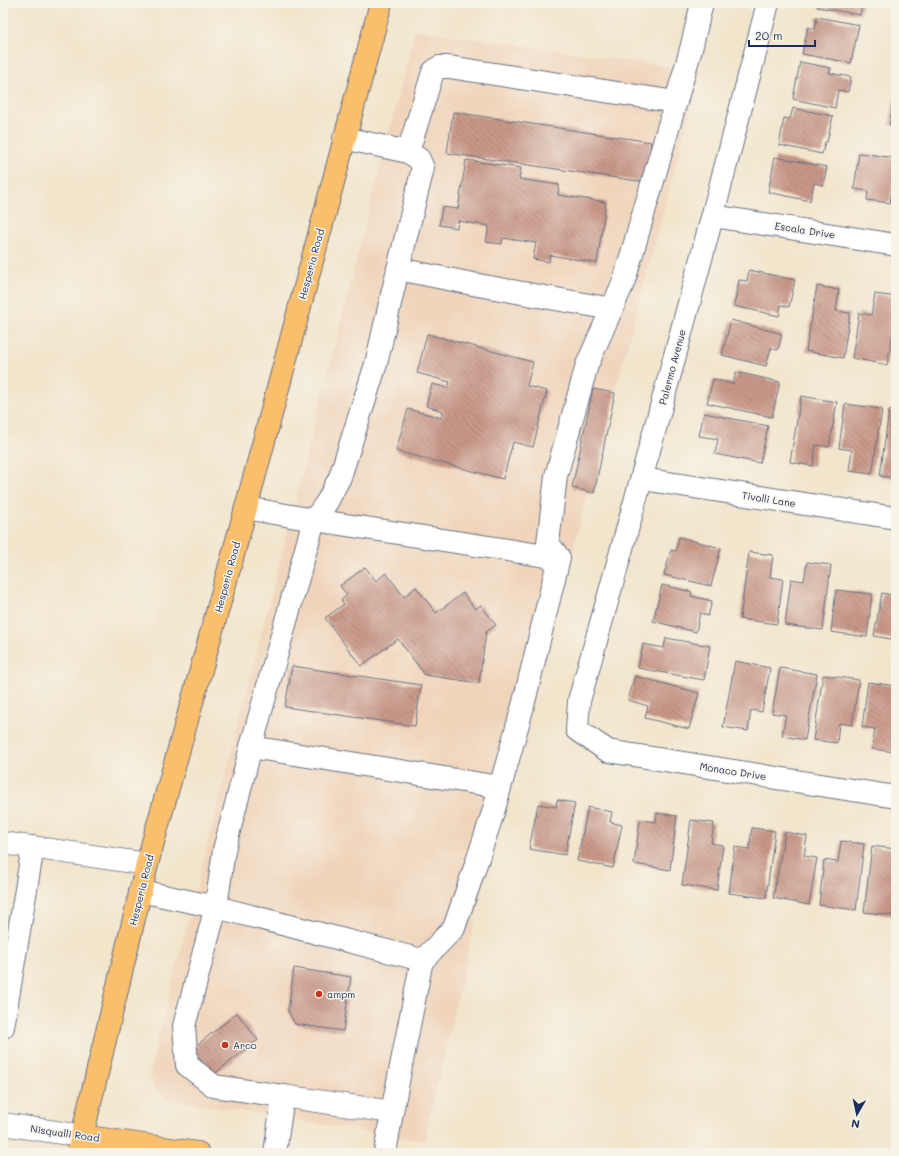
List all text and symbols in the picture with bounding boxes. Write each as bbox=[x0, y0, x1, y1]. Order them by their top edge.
scale bar bbox=[749, 22, 815, 48]
text: 20 m bbox=[755, 27, 783, 43]
street label: Escala Drive bbox=[774, 218, 836, 242]
street label: Hesperia Road bbox=[295, 227, 327, 301]
street label: Palermo Avenue bbox=[655, 328, 689, 406]
street label: Tivolli Lane bbox=[741, 488, 797, 510]
street label: Hesperia Road bbox=[211, 540, 243, 614]
street label: Monaco Drive bbox=[699, 759, 767, 783]
street label: Hesperia Road bbox=[125, 853, 157, 927]
place label: ampm bbox=[327, 987, 355, 1001]
marker: ampm bbox=[314, 989, 324, 999]
place label: Arco bbox=[233, 1038, 257, 1052]
marker: Arco bbox=[220, 1040, 230, 1050]
north arrow bbox=[837, 1094, 877, 1134]
text: N bbox=[850, 1116, 861, 1132]
street label: Nisqualli Road bbox=[30, 1121, 100, 1145]

